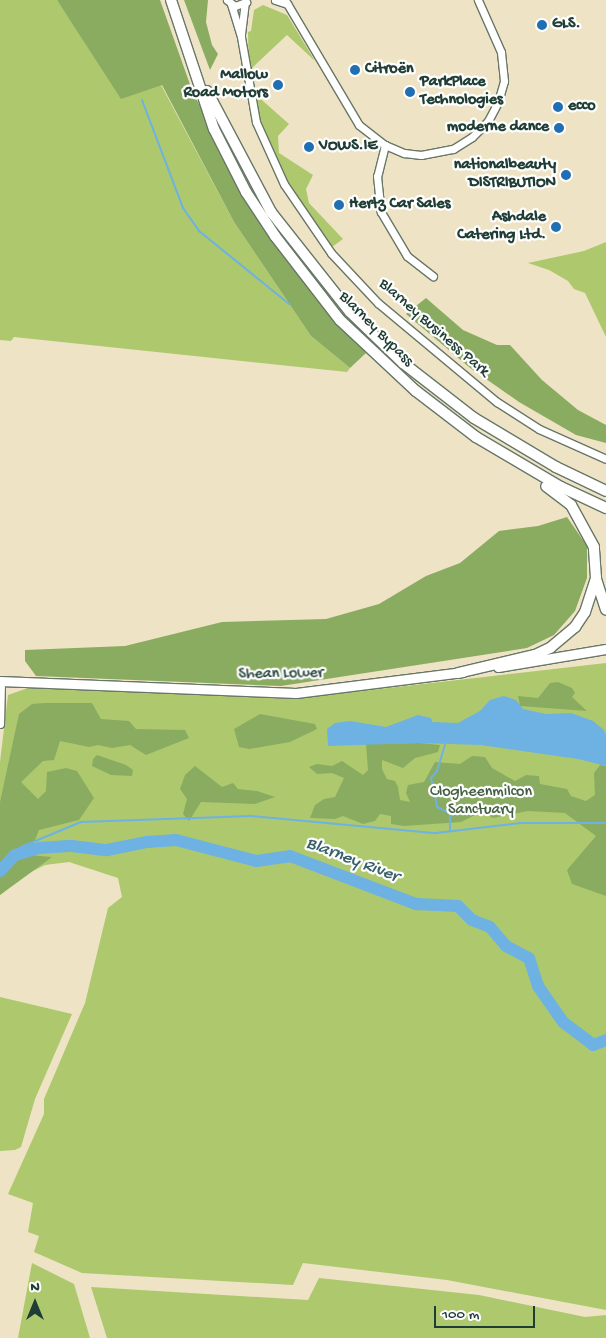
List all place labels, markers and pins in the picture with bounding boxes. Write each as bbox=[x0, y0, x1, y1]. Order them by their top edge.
place label: GLS. bbox=[552, 15, 580, 35]
marker: GLS. bbox=[536, 19, 548, 31]
place label: Citroën bbox=[365, 60, 414, 80]
marker: Citroën bbox=[349, 64, 361, 76]
place label: Mallow Road Motors bbox=[183, 66, 268, 104]
place label: ParkPlace Technologies bbox=[420, 73, 503, 111]
marker: Mallow Road Motors bbox=[272, 79, 284, 91]
marker: ParkPlace Technologies bbox=[404, 86, 416, 98]
place label: ecco bbox=[568, 97, 595, 117]
marker: ecco bbox=[552, 101, 564, 113]
place label: moderne dance bbox=[447, 118, 549, 138]
marker: moderne dance bbox=[553, 122, 565, 134]
place label: VOWS.IE bbox=[319, 137, 377, 157]
marker: VOWS.IE bbox=[303, 141, 315, 153]
place label: nationalbeauty DISTRIBUTION bbox=[454, 156, 556, 194]
marker: nationalbeauty DISTRIBUTION bbox=[560, 169, 572, 181]
place label: Hertz Car Sales bbox=[349, 195, 450, 215]
marker: Hertz Car Sales bbox=[333, 199, 345, 211]
place label: Ashdale Catering Ltd. bbox=[457, 208, 546, 246]
marker: Ashdale Catering Ltd. bbox=[550, 221, 562, 233]

